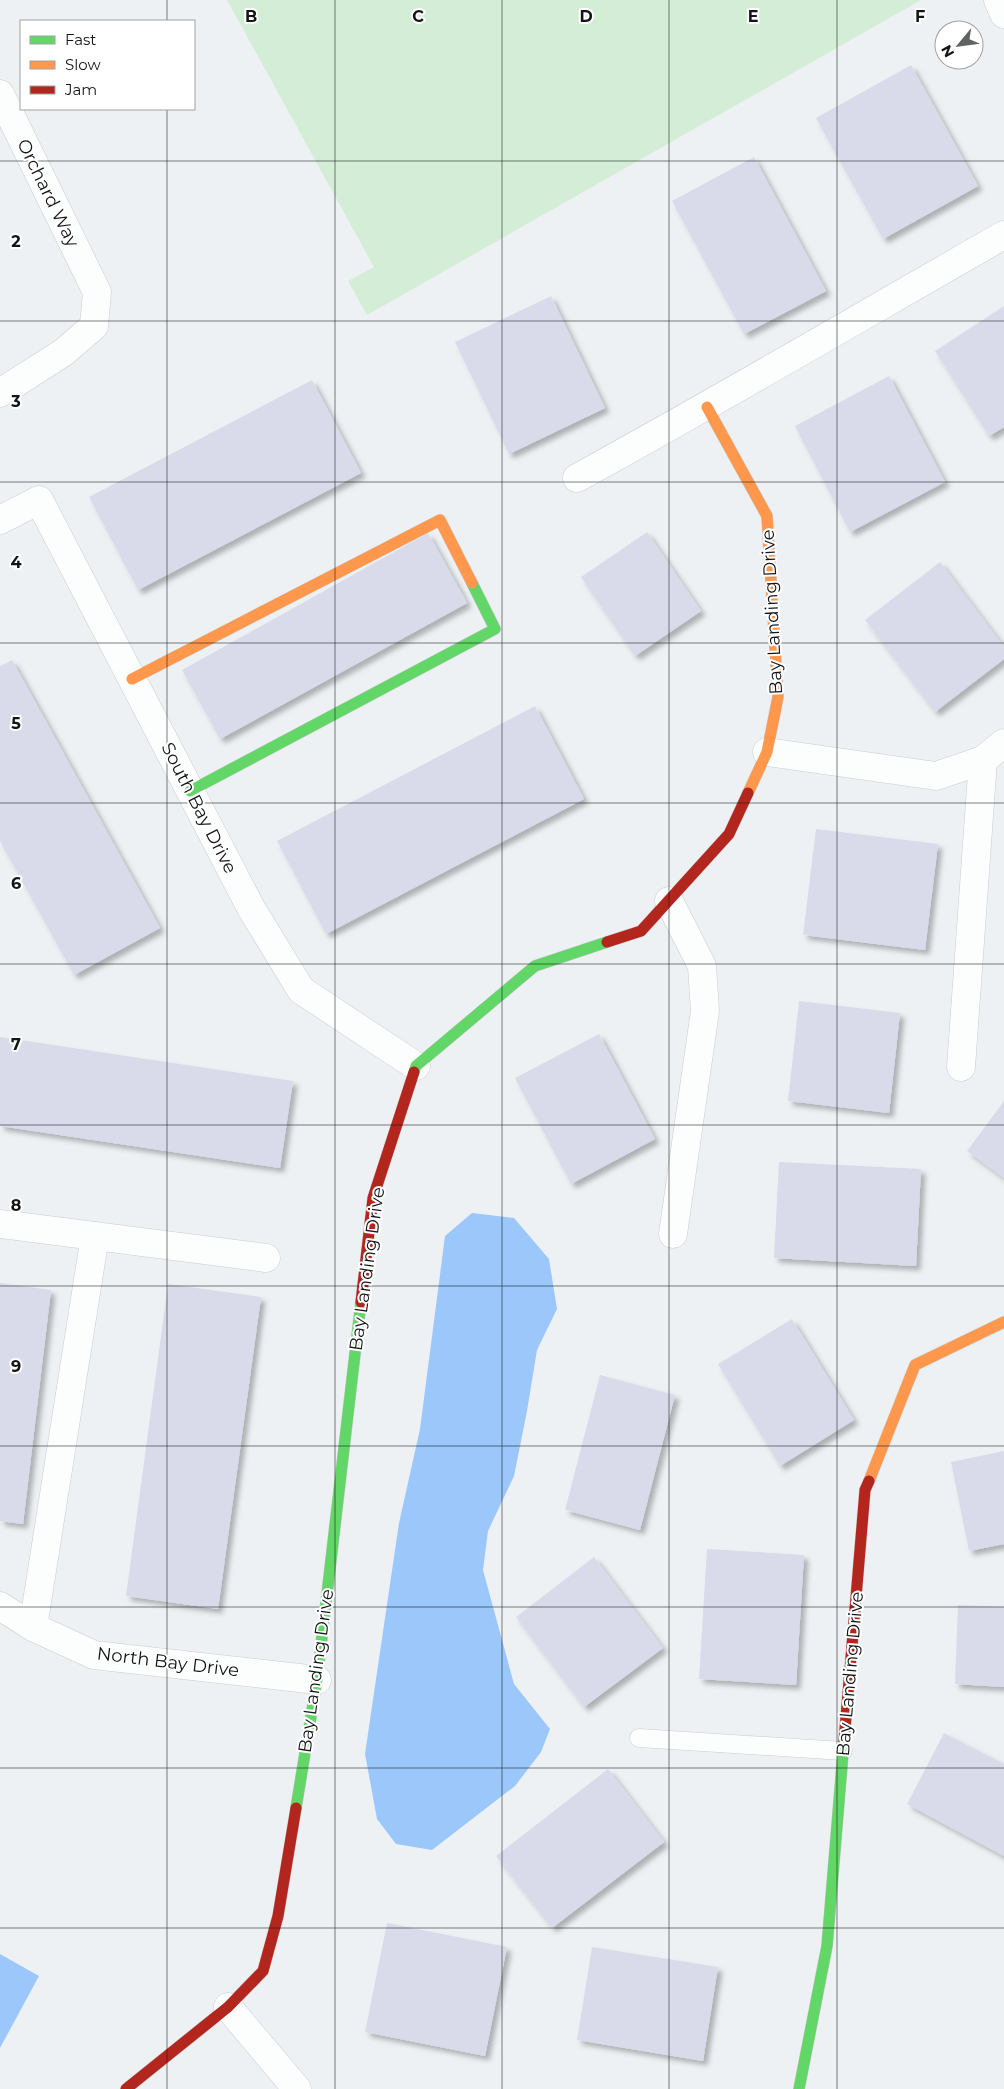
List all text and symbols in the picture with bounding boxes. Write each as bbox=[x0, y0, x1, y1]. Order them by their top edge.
text: B bbox=[245, 7, 257, 26]
text: C bbox=[412, 7, 424, 26]
text: D bbox=[579, 7, 593, 26]
text: E bbox=[748, 7, 758, 26]
text: F bbox=[915, 7, 925, 26]
legend bbox=[20, 20, 195, 110]
north arrow bbox=[934, 20, 984, 70]
text: Fast bbox=[65, 30, 96, 49]
text: N bbox=[937, 42, 958, 61]
text: Slow bbox=[65, 55, 101, 74]
text: Jam bbox=[64, 80, 97, 99]
street label: Orchard Way bbox=[12, 135, 84, 251]
text: 2 bbox=[11, 232, 21, 251]
text: 3 bbox=[10, 392, 21, 411]
street label: Bay Landing Drive bbox=[757, 529, 787, 695]
text: 4 bbox=[10, 553, 22, 572]
text: 5 bbox=[11, 714, 21, 733]
street label: South Bay Drive bbox=[156, 739, 242, 877]
text: 6 bbox=[11, 874, 21, 893]
text: 7 bbox=[11, 1035, 21, 1054]
street label: Bay Landing Drive bbox=[345, 1186, 389, 1352]
text: 8 bbox=[11, 1196, 21, 1215]
text: 9 bbox=[11, 1357, 21, 1376]
street label: Bay Landing Drive bbox=[294, 1588, 338, 1754]
street label: Bay Landing Drive bbox=[832, 1591, 868, 1757]
street label: North Bay Drive bbox=[96, 1642, 240, 1682]

